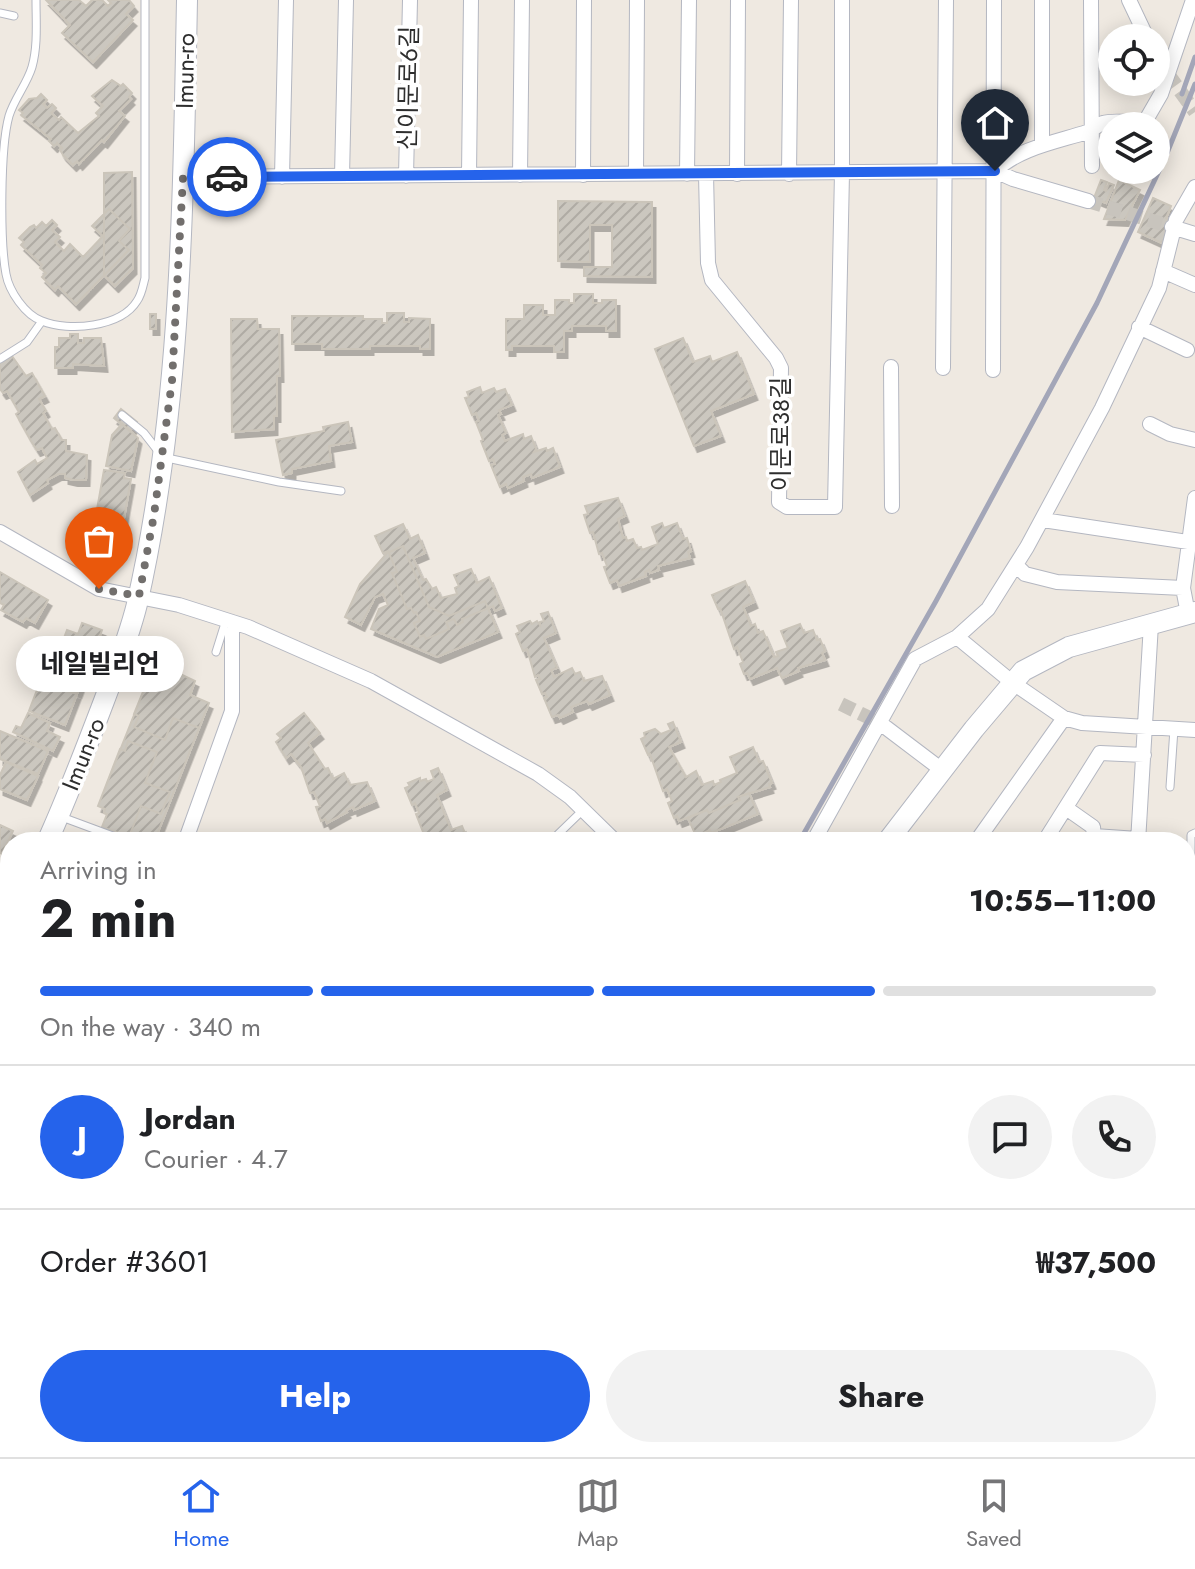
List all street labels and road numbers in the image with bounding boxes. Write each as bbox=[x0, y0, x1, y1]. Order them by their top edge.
street label: 신이문로6길 bbox=[389, 26, 427, 150]
street label: Imun-ro bbox=[167, 33, 203, 109]
street label: 이문로38길 bbox=[763, 377, 798, 491]
street label: Imun-ro bbox=[53, 712, 113, 796]

